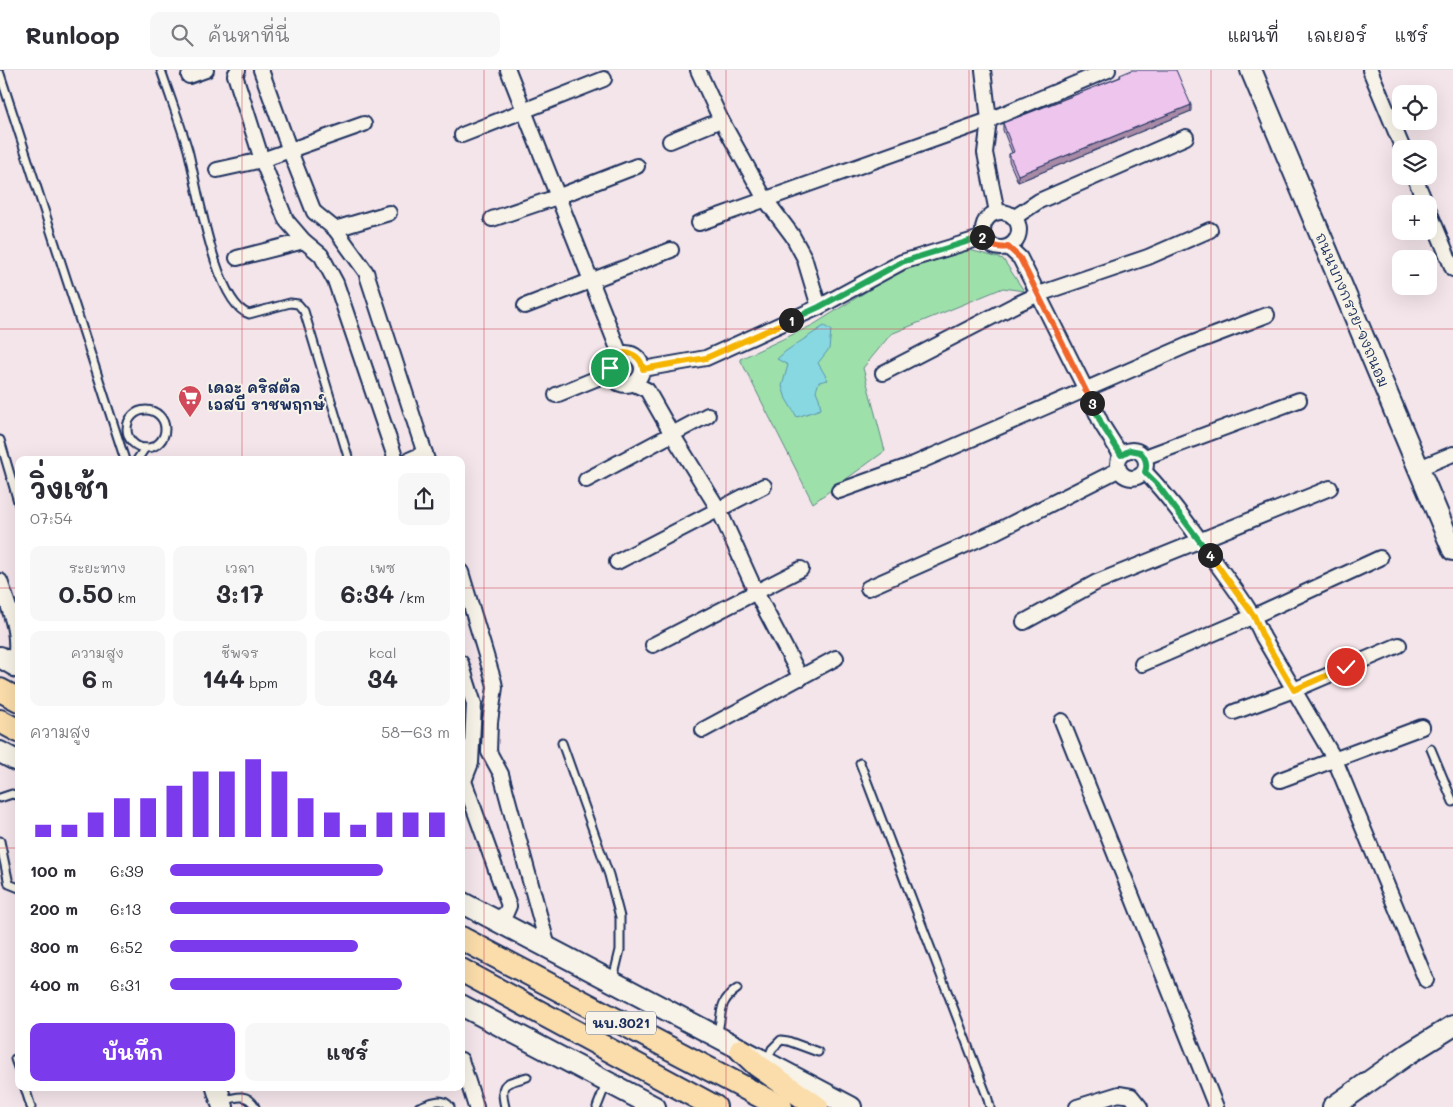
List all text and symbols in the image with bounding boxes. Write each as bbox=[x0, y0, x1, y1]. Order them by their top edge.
search box bbox=[150, 12, 500, 57]
text: Runloop bbox=[25, 19, 120, 50]
icon: search bbox=[168, 21, 196, 49]
text: ค้นหาที่นี่ bbox=[208, 22, 290, 47]
text: แผนที่ bbox=[1228, 23, 1279, 47]
text: เลเยอร์ bbox=[1307, 23, 1367, 47]
text: แชร์ bbox=[1395, 23, 1428, 47]
map controls bbox=[1392, 85, 1437, 295]
button: locate bbox=[1392, 85, 1437, 130]
button: layers bbox=[1392, 140, 1437, 185]
button: + bbox=[1392, 195, 1437, 240]
pin: 2 bbox=[970, 224, 994, 250]
text: 2 bbox=[979, 228, 986, 247]
street label: ถนนบางกรวย-จงถนอม bbox=[1311, 229, 1395, 390]
button: − bbox=[1392, 250, 1437, 295]
pin: 1 bbox=[778, 308, 804, 332]
text: 1 bbox=[788, 311, 795, 330]
pin bbox=[589, 347, 631, 389]
icon: arrive bbox=[596, 354, 624, 382]
place label: เดอะ คริสตัล เอสบี ราชพฤกษ์ bbox=[208, 377, 325, 414]
supermarket icon: เดอะ คริสตัล เอสบี ราชพฤกษ์ bbox=[177, 384, 203, 418]
pin: 3 bbox=[1080, 390, 1104, 416]
text: 3 bbox=[1088, 394, 1097, 413]
text: วิ่งเช้า bbox=[30, 470, 109, 506]
button: share bbox=[398, 473, 450, 525]
text: 07:54 bbox=[30, 507, 72, 528]
pin: 4 bbox=[1198, 542, 1222, 568]
text: 4 bbox=[1206, 546, 1215, 565]
text: ระยะทาง bbox=[69, 558, 126, 577]
text: เวลา bbox=[225, 558, 255, 577]
text: เพซ bbox=[370, 558, 395, 577]
text: 0.50 bbox=[59, 577, 113, 609]
text: 3:17 bbox=[216, 577, 264, 609]
text: 6:34 bbox=[340, 577, 394, 609]
text: km bbox=[113, 588, 136, 607]
text: /km bbox=[394, 588, 425, 607]
text: ความสูง bbox=[71, 643, 124, 662]
text: ชีพจร bbox=[222, 643, 258, 662]
text: kcal bbox=[369, 643, 397, 662]
pin bbox=[1325, 646, 1367, 688]
icon: check bbox=[1332, 653, 1360, 681]
text: 6 bbox=[82, 662, 97, 694]
text: 144 bbox=[202, 662, 245, 694]
text: 34 bbox=[367, 662, 398, 694]
text: m bbox=[97, 673, 113, 692]
text: bpm bbox=[245, 673, 278, 692]
text: ความสูง bbox=[30, 721, 90, 742]
text: 58–63 m bbox=[381, 721, 450, 742]
text: 100 m bbox=[30, 860, 76, 881]
text: 6:39 bbox=[110, 860, 143, 881]
text: 200 m bbox=[30, 898, 78, 919]
text: 6:13 bbox=[110, 898, 141, 919]
text: 300 m bbox=[30, 936, 79, 957]
text: 6:52 bbox=[110, 936, 143, 957]
text: 400 m bbox=[30, 974, 79, 995]
text: 6:31 bbox=[110, 974, 141, 995]
road number: นบ.3021 bbox=[586, 1011, 656, 1034]
button: บันทึก bbox=[30, 1023, 235, 1081]
button: แชร์ bbox=[245, 1023, 450, 1081]

